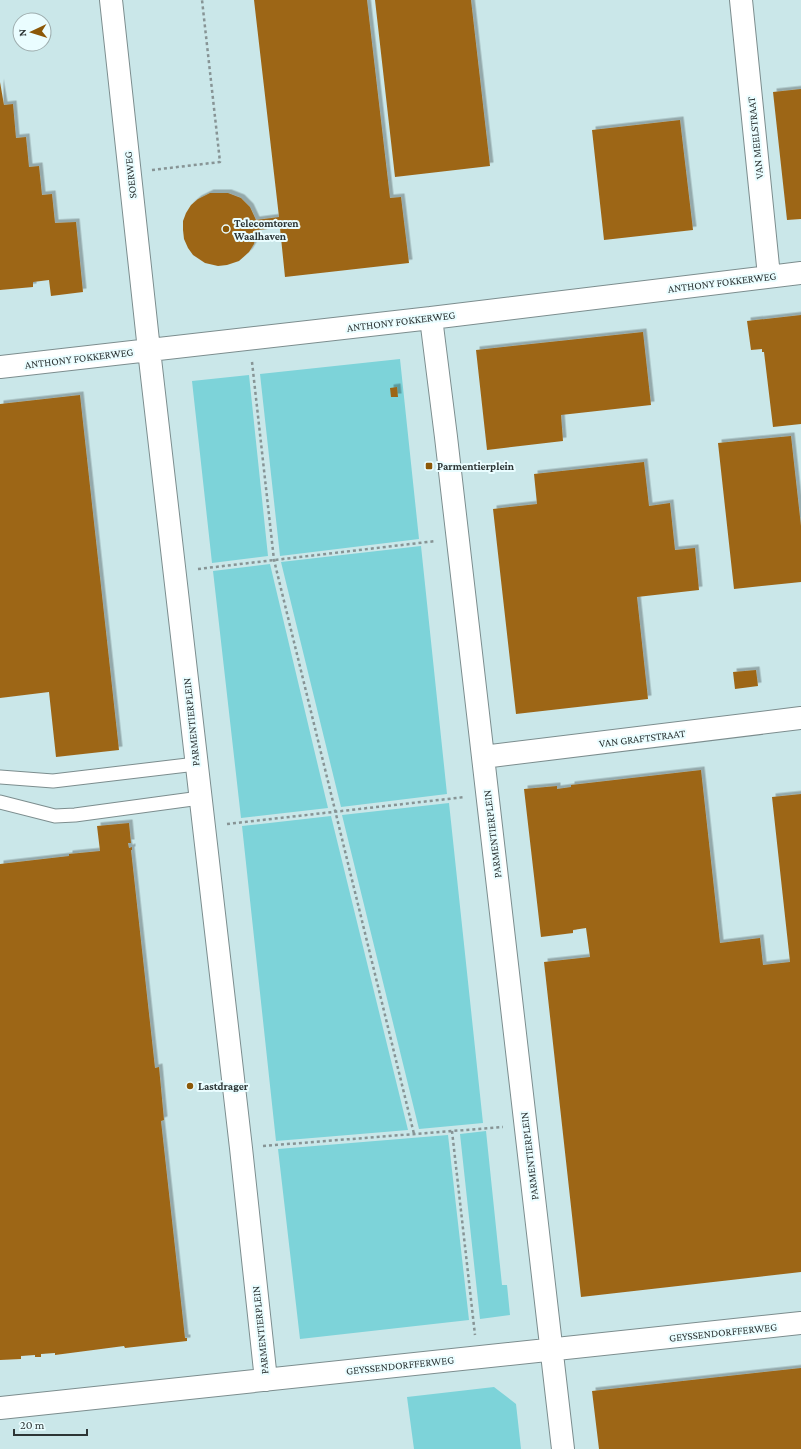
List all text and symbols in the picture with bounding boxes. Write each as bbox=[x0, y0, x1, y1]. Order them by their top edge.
north arrow bbox=[12, 12, 52, 52]
text: N bbox=[16, 28, 28, 37]
street label: VAN MEELSTRAAT bbox=[745, 96, 765, 180]
street label: SOERWEG bbox=[122, 151, 138, 199]
place label: Telecomtoren Waalhaven bbox=[233, 217, 299, 242]
marker: Telecomtoren Waalhaven bbox=[221, 224, 231, 234]
street label: ANTHONY FOKKERWEG bbox=[667, 269, 777, 295]
street label: ANTHONY FOKKERWEG bbox=[346, 308, 456, 334]
street label: ANTHONY FOKKERWEG bbox=[24, 345, 134, 371]
place label: Parmentierplein bbox=[437, 460, 515, 472]
marker: Parmentierplein bbox=[424, 461, 434, 471]
street label: PARMENTIERPLEIN bbox=[180, 677, 202, 767]
street label: VAN GRAFTSTRAAT bbox=[598, 727, 686, 749]
street label: PARMENTIERPLEIN bbox=[481, 789, 503, 879]
place label: Lastdrager bbox=[198, 1080, 249, 1092]
marker: Lastdrager bbox=[185, 1081, 195, 1091]
street label: PARMENTIERPLEIN bbox=[518, 1111, 540, 1201]
street label: PARMENTIERPLEIN bbox=[249, 1285, 271, 1375]
street label: GEYSSENDORFFERWEG bbox=[668, 1320, 778, 1344]
street label: GEYSSENDORFFERWEG bbox=[345, 1353, 455, 1377]
scale bar bbox=[14, 1411, 87, 1437]
text: 20 m bbox=[20, 1418, 45, 1432]

